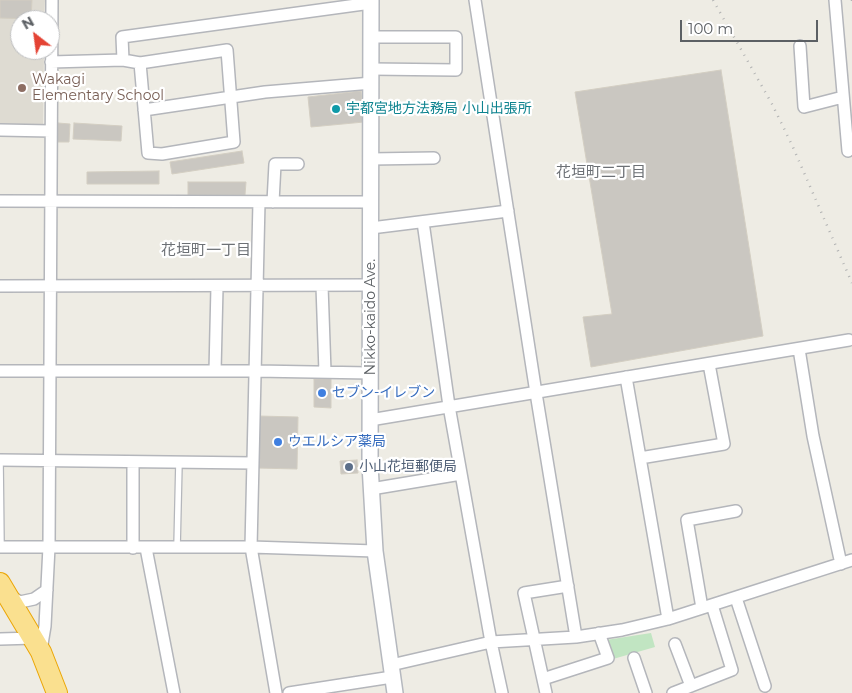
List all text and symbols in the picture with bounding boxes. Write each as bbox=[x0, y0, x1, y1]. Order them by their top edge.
north arrow bbox=[10, 10, 60, 60]
scale bar bbox=[682, 10, 820, 42]
text: N bbox=[19, 12, 37, 33]
text: 100 m bbox=[688, 19, 733, 38]
place label: Wakagi Elementary School bbox=[32, 72, 164, 104]
marker: Wakagi Elementary School bbox=[16, 82, 28, 94]
place label: 宇都宮地方法務局 小山出張所 bbox=[346, 101, 532, 117]
marker: 宇都宮地方法務局 小山出張所 bbox=[330, 103, 342, 115]
district label: 花垣町二丁目 bbox=[556, 164, 646, 182]
district label: 花垣町一丁目 bbox=[161, 242, 251, 260]
street label: Nikko-kaido Ave. bbox=[363, 259, 379, 375]
place label: セブン-イレブン bbox=[332, 385, 435, 401]
marker: セブン-イレブン bbox=[316, 387, 328, 399]
place label: ウエルシア薬局 bbox=[288, 434, 386, 450]
marker: ウエルシア薬局 bbox=[272, 436, 284, 448]
place label: 小山花垣郵便局 bbox=[359, 459, 457, 475]
marker: 小山花垣郵便局 bbox=[343, 461, 355, 473]

